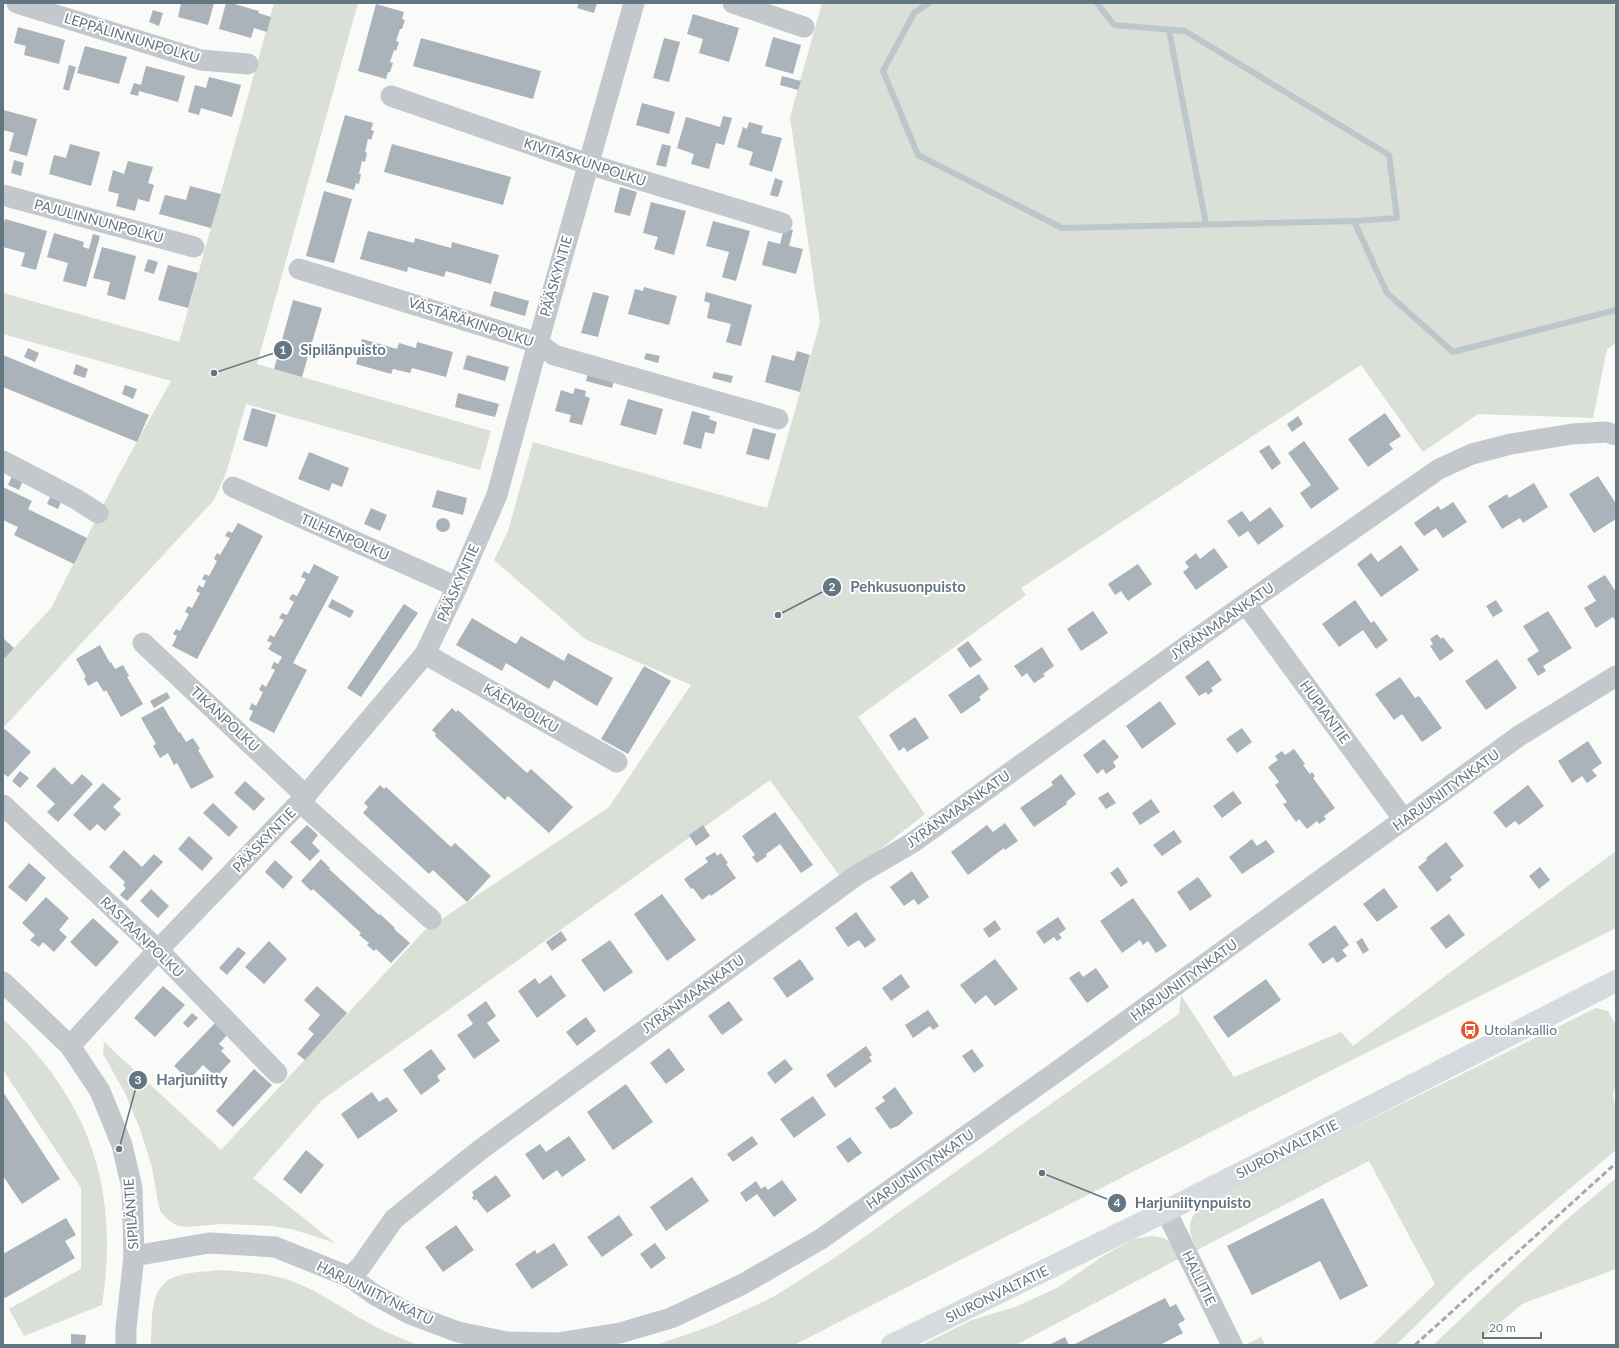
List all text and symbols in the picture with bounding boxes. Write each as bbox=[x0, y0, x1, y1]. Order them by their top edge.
street label: LEPPÄLINNUNPOLKU bbox=[62, 9, 202, 66]
street label: KIVITASKUNPOLKU bbox=[522, 134, 648, 189]
street label: PAJULINNUNPOLKU bbox=[33, 195, 166, 246]
street label: PÄÄSKYNTIE bbox=[536, 234, 575, 318]
street label: VÄSTÄRÄKINPOLKU bbox=[406, 293, 536, 350]
callout: Sipilänpuisto bbox=[273, 337, 394, 364]
text: Sipilänpuisto bbox=[300, 340, 386, 358]
text: 1 bbox=[280, 342, 287, 357]
street label: TILHENPOLKU bbox=[298, 509, 392, 564]
street label: PÄÄSKYNTIE bbox=[433, 541, 482, 624]
callout: Pehkusuonpuisto bbox=[822, 574, 974, 601]
text: Pehkusuonpuisto bbox=[850, 577, 966, 595]
street label: JYRÄNMAANKATU bbox=[1167, 578, 1277, 663]
text: 2 bbox=[829, 579, 836, 594]
street label: HUPIANTIE bbox=[1297, 677, 1354, 747]
street label: KÄENPOLKU bbox=[481, 679, 562, 736]
street label: TIKANPOLKU bbox=[187, 682, 263, 755]
street label: HARJUNIITYNKATU bbox=[1389, 745, 1502, 834]
street label: JYRÄNMAANKATU bbox=[903, 766, 1013, 851]
street label: PÄÄSKYNTIE bbox=[229, 804, 299, 875]
street label: RASTAANPOLKU bbox=[97, 893, 188, 981]
street label: HARJUNIITYNKATU bbox=[1127, 935, 1240, 1024]
street label: JYRÄNMAANKATU bbox=[638, 951, 747, 1036]
bus stop icon: Utolankallio bbox=[1459, 1019, 1481, 1041]
place label: Utolankallio bbox=[1484, 1021, 1557, 1038]
callout: Harjuniitty bbox=[128, 1066, 235, 1093]
text: Harjuniitty bbox=[156, 1070, 228, 1088]
text: 3 bbox=[135, 1072, 142, 1087]
street label: SIURONVALTATIE bbox=[1233, 1115, 1341, 1182]
street label: HARJUNIITYNKATU bbox=[863, 1125, 977, 1212]
street label: SIPILÄNTIE bbox=[120, 1178, 141, 1250]
callout: Harjuniitynpuisto bbox=[1107, 1190, 1259, 1217]
text: Harjuniitynpuisto bbox=[1135, 1193, 1252, 1211]
text: 4 bbox=[1114, 1195, 1121, 1210]
street label: HALLITIE bbox=[1179, 1248, 1220, 1308]
street label: HARJUNIITYNKATU bbox=[314, 1257, 436, 1328]
street label: SIURONVALTATIE bbox=[942, 1261, 1051, 1326]
scale bar bbox=[1483, 1314, 1541, 1340]
text: 20 m bbox=[1489, 1320, 1516, 1335]

